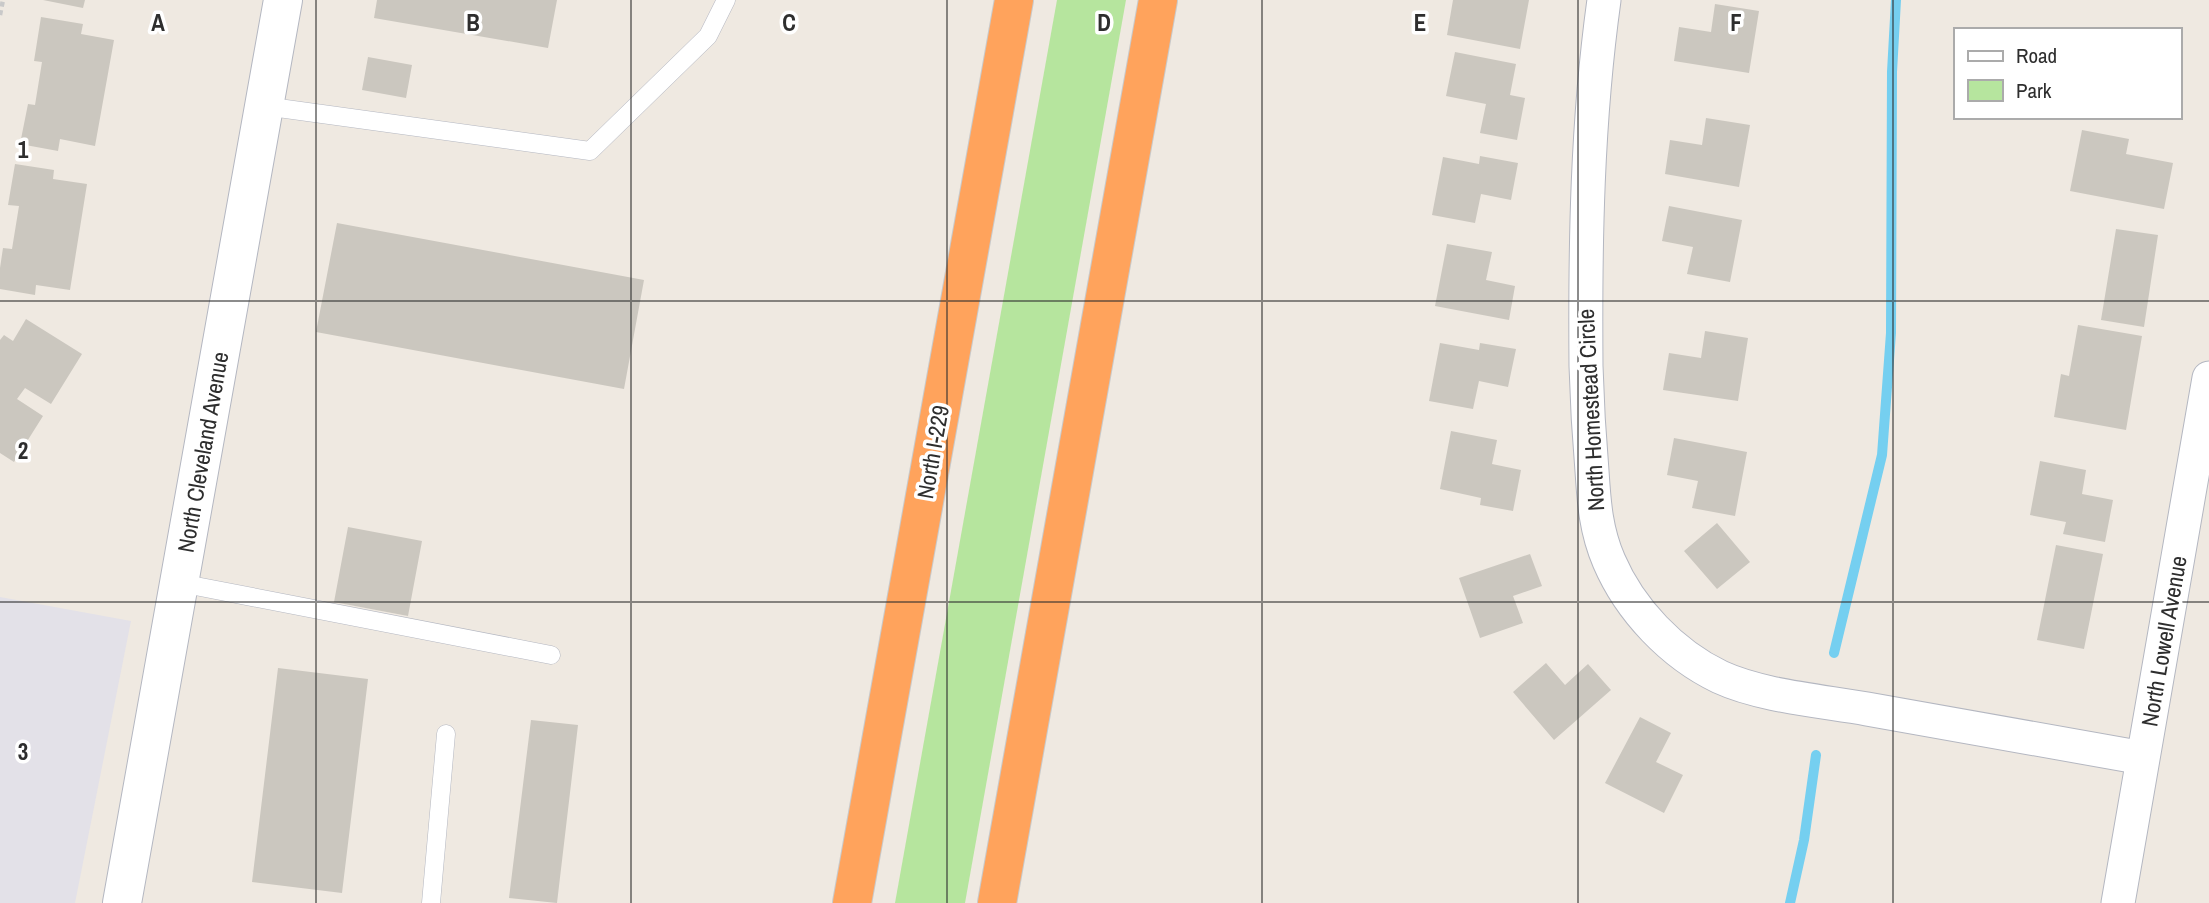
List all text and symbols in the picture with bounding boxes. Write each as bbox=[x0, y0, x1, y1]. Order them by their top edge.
text: A bbox=[151, 7, 165, 38]
text: B bbox=[466, 7, 480, 38]
text: C bbox=[782, 7, 796, 38]
text: D bbox=[1097, 7, 1111, 38]
text: E bbox=[1414, 7, 1426, 38]
text: F bbox=[1730, 7, 1742, 38]
legend bbox=[1954, 28, 2181, 119]
text: Road bbox=[2016, 41, 2057, 70]
text: Park bbox=[2016, 76, 2052, 105]
text: 1 bbox=[18, 134, 29, 165]
street label: North Homestead Circle bbox=[1570, 308, 1611, 512]
street label: North Cleveland Avenue bbox=[170, 349, 235, 555]
street label: North I-229 bbox=[909, 403, 956, 501]
text: 2 bbox=[18, 435, 28, 466]
street label: North Lowell Avenue bbox=[2133, 553, 2194, 729]
text: 3 bbox=[18, 736, 28, 767]

